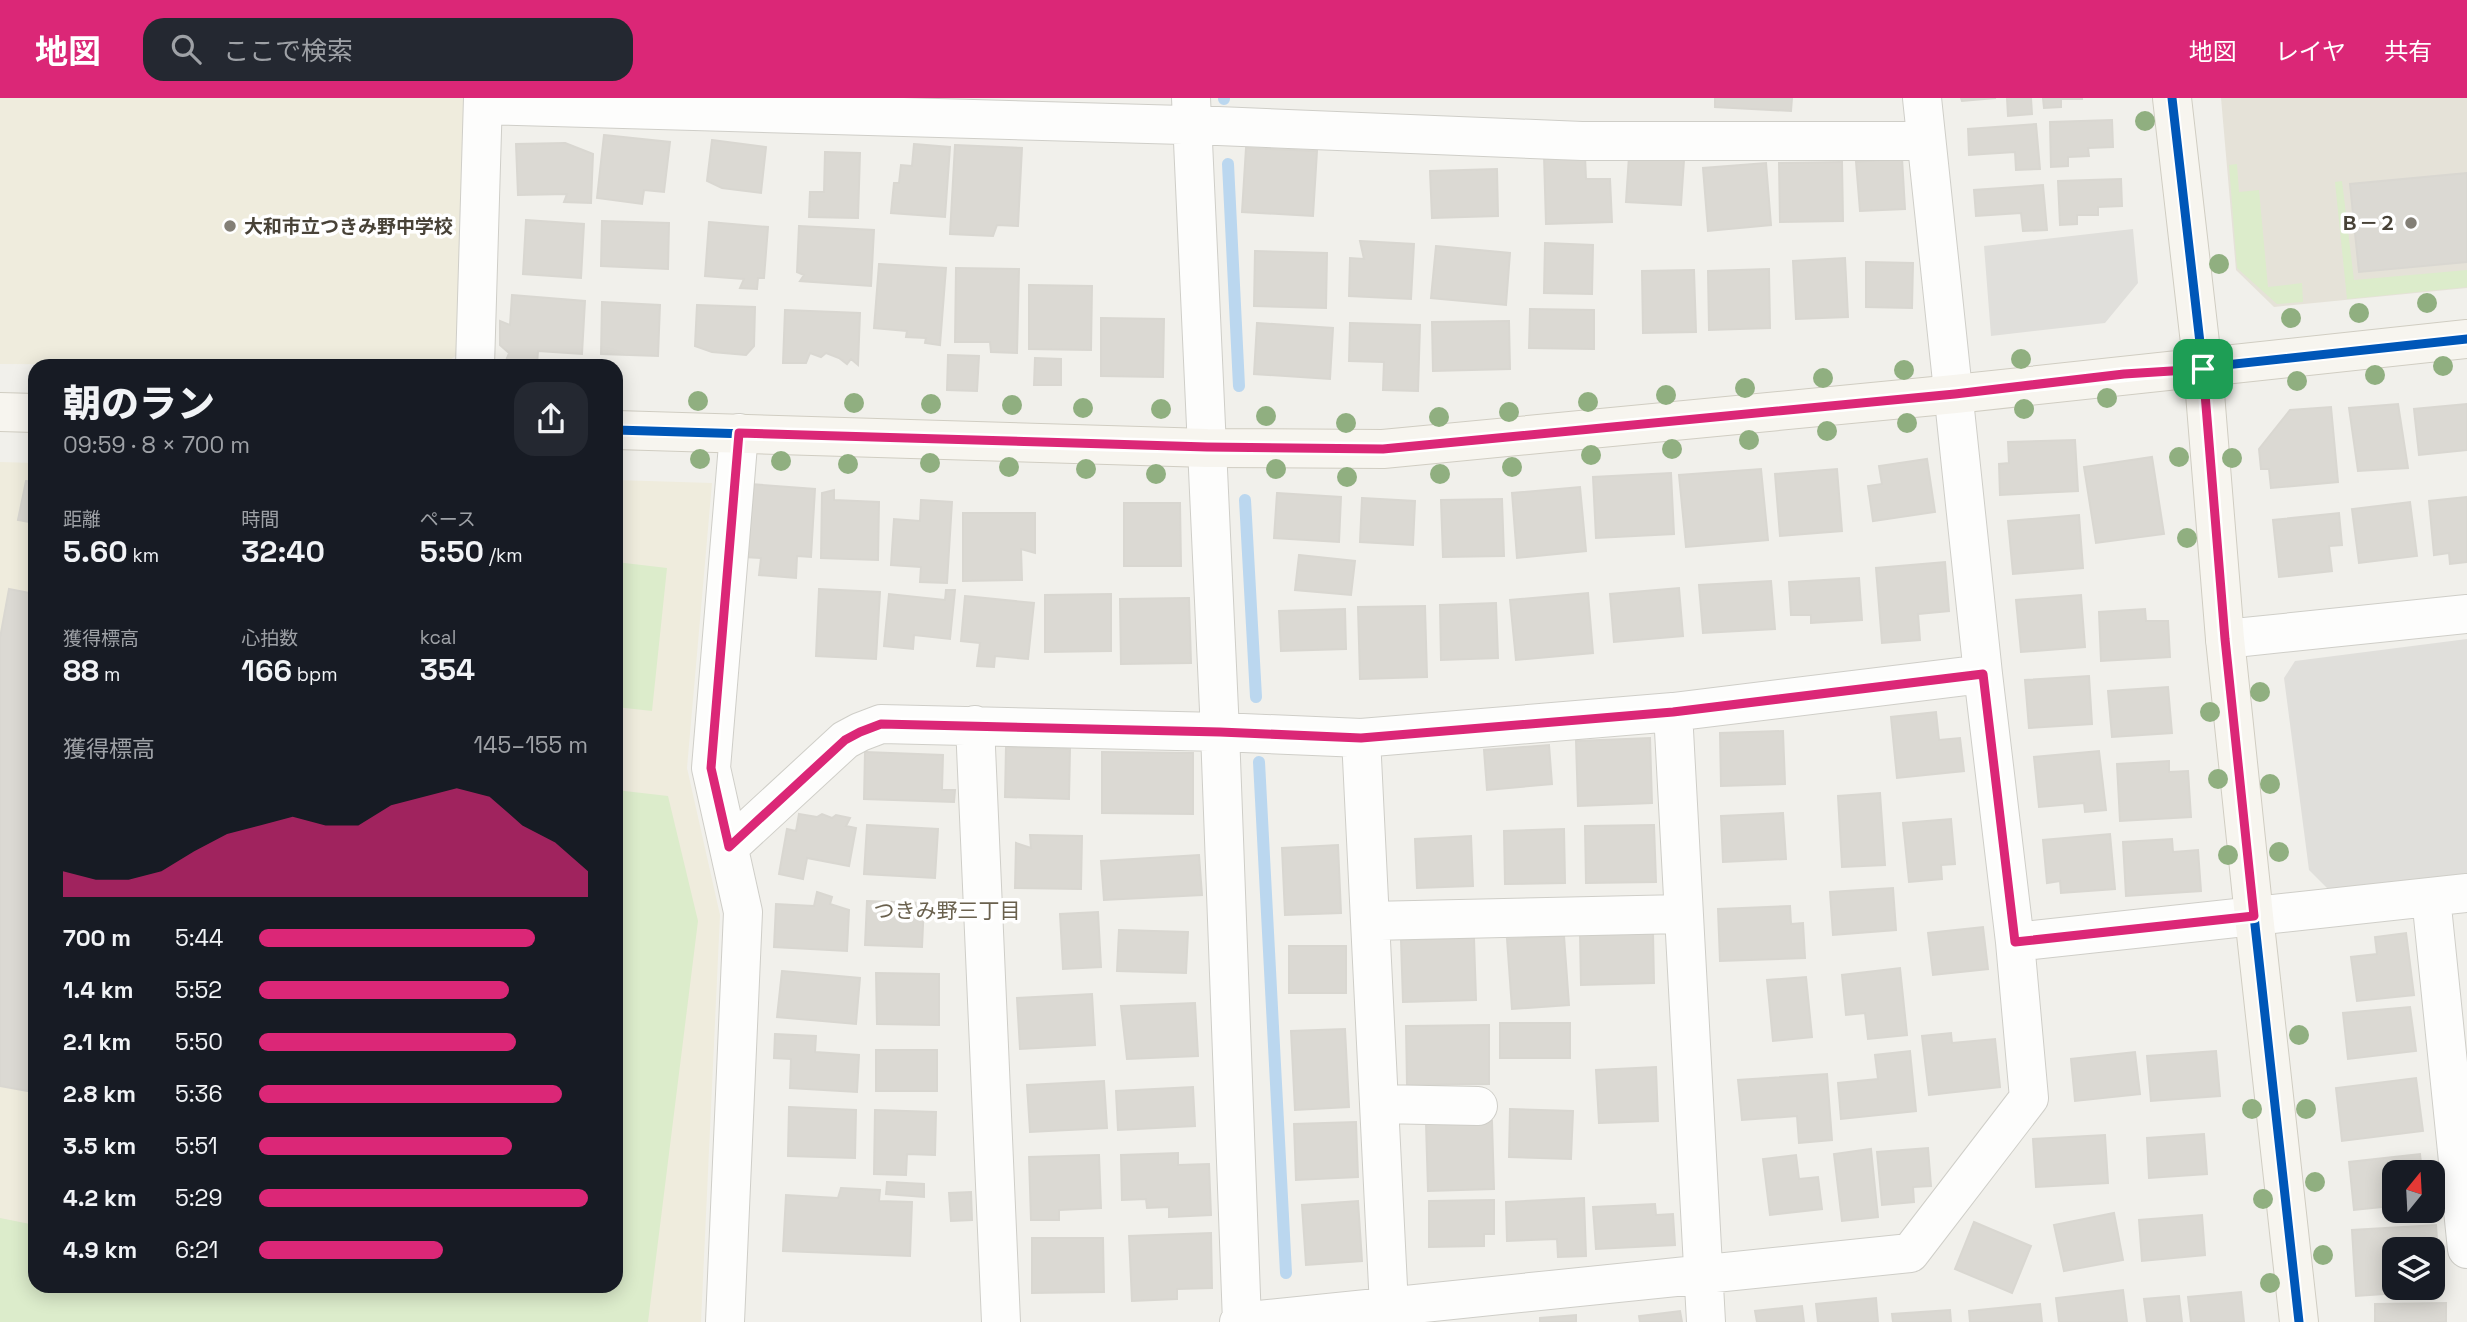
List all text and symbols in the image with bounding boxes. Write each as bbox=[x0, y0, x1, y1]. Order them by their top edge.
search box bbox=[143, 18, 633, 81]
icon: search bbox=[167, 30, 205, 68]
text: 地図 bbox=[35, 31, 101, 73]
text: ここで検索 bbox=[223, 34, 353, 68]
text: 地図 bbox=[2189, 36, 2237, 67]
text: レイヤ bbox=[2275, 36, 2346, 67]
text: 共有 bbox=[2384, 36, 2432, 67]
place label: Ｂ－２ bbox=[2340, 211, 2397, 236]
place label: 大和市立つきみ野中学校 bbox=[244, 214, 453, 239]
marker: Ｂ－２ bbox=[2403, 215, 2419, 231]
marker: 大和市立つきみ野中学校 bbox=[222, 218, 238, 234]
pin bbox=[2173, 339, 2233, 399]
icon: arrive bbox=[2184, 350, 2222, 388]
text: 朝のラン bbox=[63, 380, 215, 428]
button: share bbox=[514, 382, 588, 456]
text: 09:59 · 8 × 700 m bbox=[63, 430, 250, 460]
text: 距離 bbox=[63, 507, 101, 532]
text: 時間 bbox=[241, 507, 279, 532]
text: ペース bbox=[420, 507, 476, 532]
text: 5.60 bbox=[63, 532, 128, 571]
text: 32:40 bbox=[241, 532, 325, 571]
text: 5:50 bbox=[420, 532, 484, 571]
text: km bbox=[128, 543, 159, 568]
text: /km bbox=[484, 543, 523, 568]
text: kcal bbox=[420, 625, 456, 650]
text: 獲得標高 bbox=[63, 626, 139, 651]
text: 心拍数 bbox=[241, 626, 298, 651]
text: 354 bbox=[420, 650, 475, 689]
text: 88 bbox=[63, 651, 99, 690]
text: 166 bbox=[241, 651, 292, 690]
text: m bbox=[99, 662, 120, 687]
text: bpm bbox=[292, 662, 338, 687]
text: 145–155 m bbox=[473, 730, 588, 760]
text: 獲得標高 bbox=[63, 734, 155, 764]
district label: つきみ野三丁目 bbox=[874, 897, 1021, 924]
text: 700 m bbox=[63, 923, 131, 953]
text: 5:44 bbox=[175, 923, 223, 953]
text: 1.4 km bbox=[63, 975, 133, 1005]
text: 5:52 bbox=[175, 975, 222, 1005]
text: 2.1 km bbox=[63, 1027, 131, 1057]
text: 5:50 bbox=[175, 1027, 223, 1057]
text: 2.8 km bbox=[63, 1079, 136, 1109]
text: 5:36 bbox=[175, 1079, 223, 1109]
text: 3.5 km bbox=[63, 1131, 136, 1161]
text: 5:51 bbox=[175, 1131, 218, 1161]
north arrow bbox=[2382, 1160, 2445, 1223]
map controls bbox=[2382, 1160, 2445, 1300]
text: 4.2 km bbox=[63, 1183, 137, 1213]
text: 5:29 bbox=[175, 1183, 222, 1213]
text: 4.9 km bbox=[63, 1235, 137, 1265]
text: 6:21 bbox=[175, 1235, 218, 1265]
button: layers bbox=[2382, 1237, 2445, 1300]

